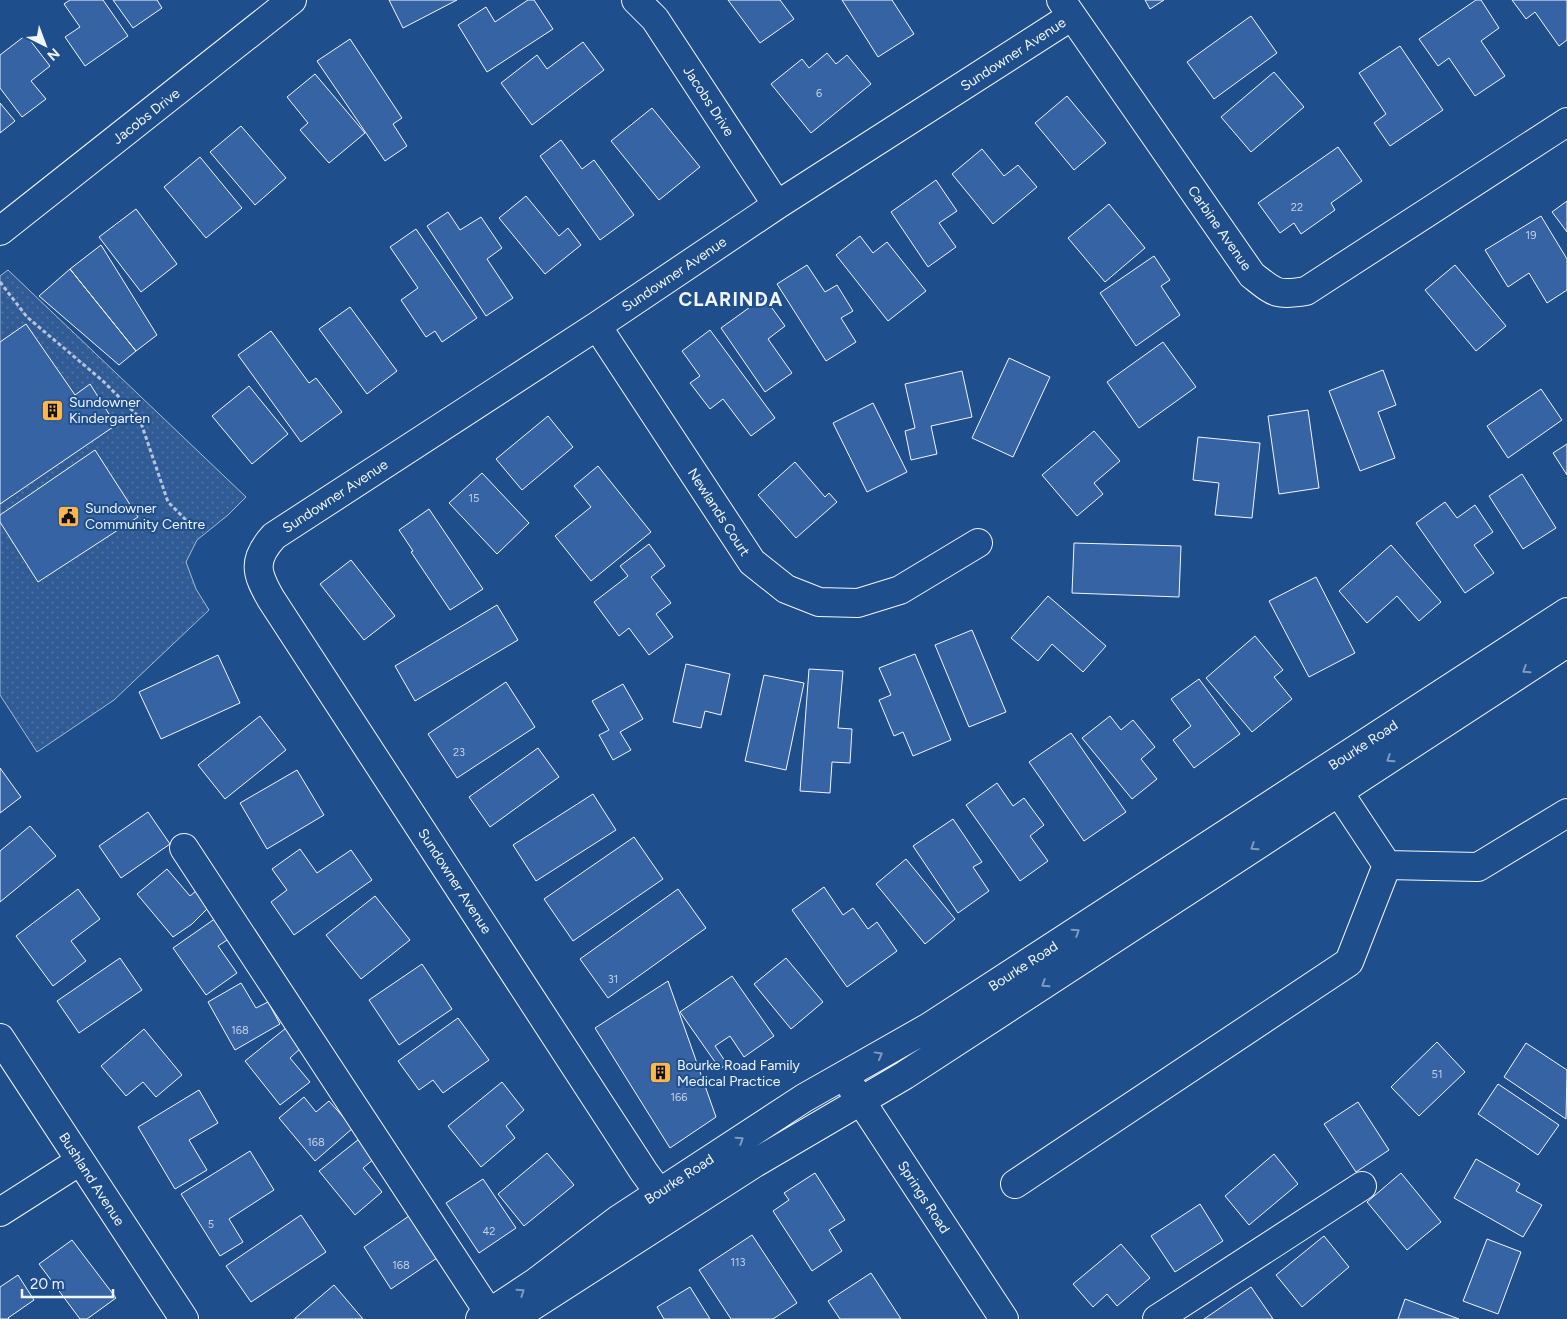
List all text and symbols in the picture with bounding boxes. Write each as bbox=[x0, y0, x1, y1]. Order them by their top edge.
street label: Sundowner Avenue bbox=[957, 14, 1069, 95]
north arrow bbox=[20, 20, 70, 70]
text: N bbox=[44, 44, 63, 64]
street label: Jacobs Drive bbox=[680, 63, 738, 140]
street label: Jacobs Drive bbox=[109, 85, 184, 148]
house number: 6 bbox=[816, 87, 822, 100]
street label: Carbine Avenue bbox=[1184, 183, 1255, 274]
house number: 22 bbox=[1291, 201, 1303, 214]
house number: 19 bbox=[1526, 229, 1536, 242]
street label: Sundowner Avenue bbox=[619, 233, 730, 316]
district label: CLARINDA bbox=[679, 288, 783, 311]
place label: Sundowner Kindergarten bbox=[69, 394, 150, 427]
building icon: Sundowner Kindergarten bbox=[41, 398, 65, 422]
street label: Sundowner Avenue bbox=[279, 456, 391, 537]
street label: Newlands Court bbox=[684, 465, 753, 559]
house number: 15 bbox=[469, 492, 479, 505]
place label: Sundowner Community Centre bbox=[85, 500, 206, 533]
public building icon: Sundowner Community Centre bbox=[57, 504, 81, 528]
one-way arrow bbox=[1523, 663, 1532, 673]
street label: Bourke Road bbox=[1325, 717, 1401, 774]
house number: 23 bbox=[453, 746, 465, 759]
one-way arrow bbox=[1386, 752, 1395, 762]
street label: Sundowner Avenue bbox=[414, 825, 495, 937]
one-way arrow bbox=[1250, 841, 1260, 850]
one-way arrow bbox=[1071, 928, 1080, 938]
street label: Bourke Road bbox=[985, 938, 1061, 995]
house number: 31 bbox=[608, 973, 618, 986]
one-way arrow bbox=[1041, 978, 1050, 987]
house number: 168 bbox=[231, 1024, 249, 1037]
one-way arrow bbox=[874, 1051, 883, 1061]
place label: Bourke Road Family Medical Practice bbox=[677, 1057, 801, 1090]
building icon: Bourke Road Family Medical Practice bbox=[649, 1061, 673, 1085]
house number: 51 bbox=[1432, 1068, 1442, 1081]
house number: 166 bbox=[671, 1091, 688, 1104]
street label: Bushland Avenue bbox=[55, 1129, 128, 1229]
house number: 168 bbox=[307, 1136, 325, 1149]
one-way arrow bbox=[735, 1136, 744, 1146]
street label: Bourke Road bbox=[641, 1151, 717, 1208]
street label: Springs Road bbox=[894, 1158, 953, 1237]
house number: 5 bbox=[208, 1218, 214, 1231]
house number: 42 bbox=[483, 1225, 495, 1238]
house number: 113 bbox=[730, 1256, 746, 1269]
house number: 168 bbox=[392, 1259, 410, 1272]
scale bar bbox=[22, 1266, 114, 1298]
text: 20 m bbox=[30, 1275, 64, 1293]
one-way arrow bbox=[515, 1289, 524, 1298]

